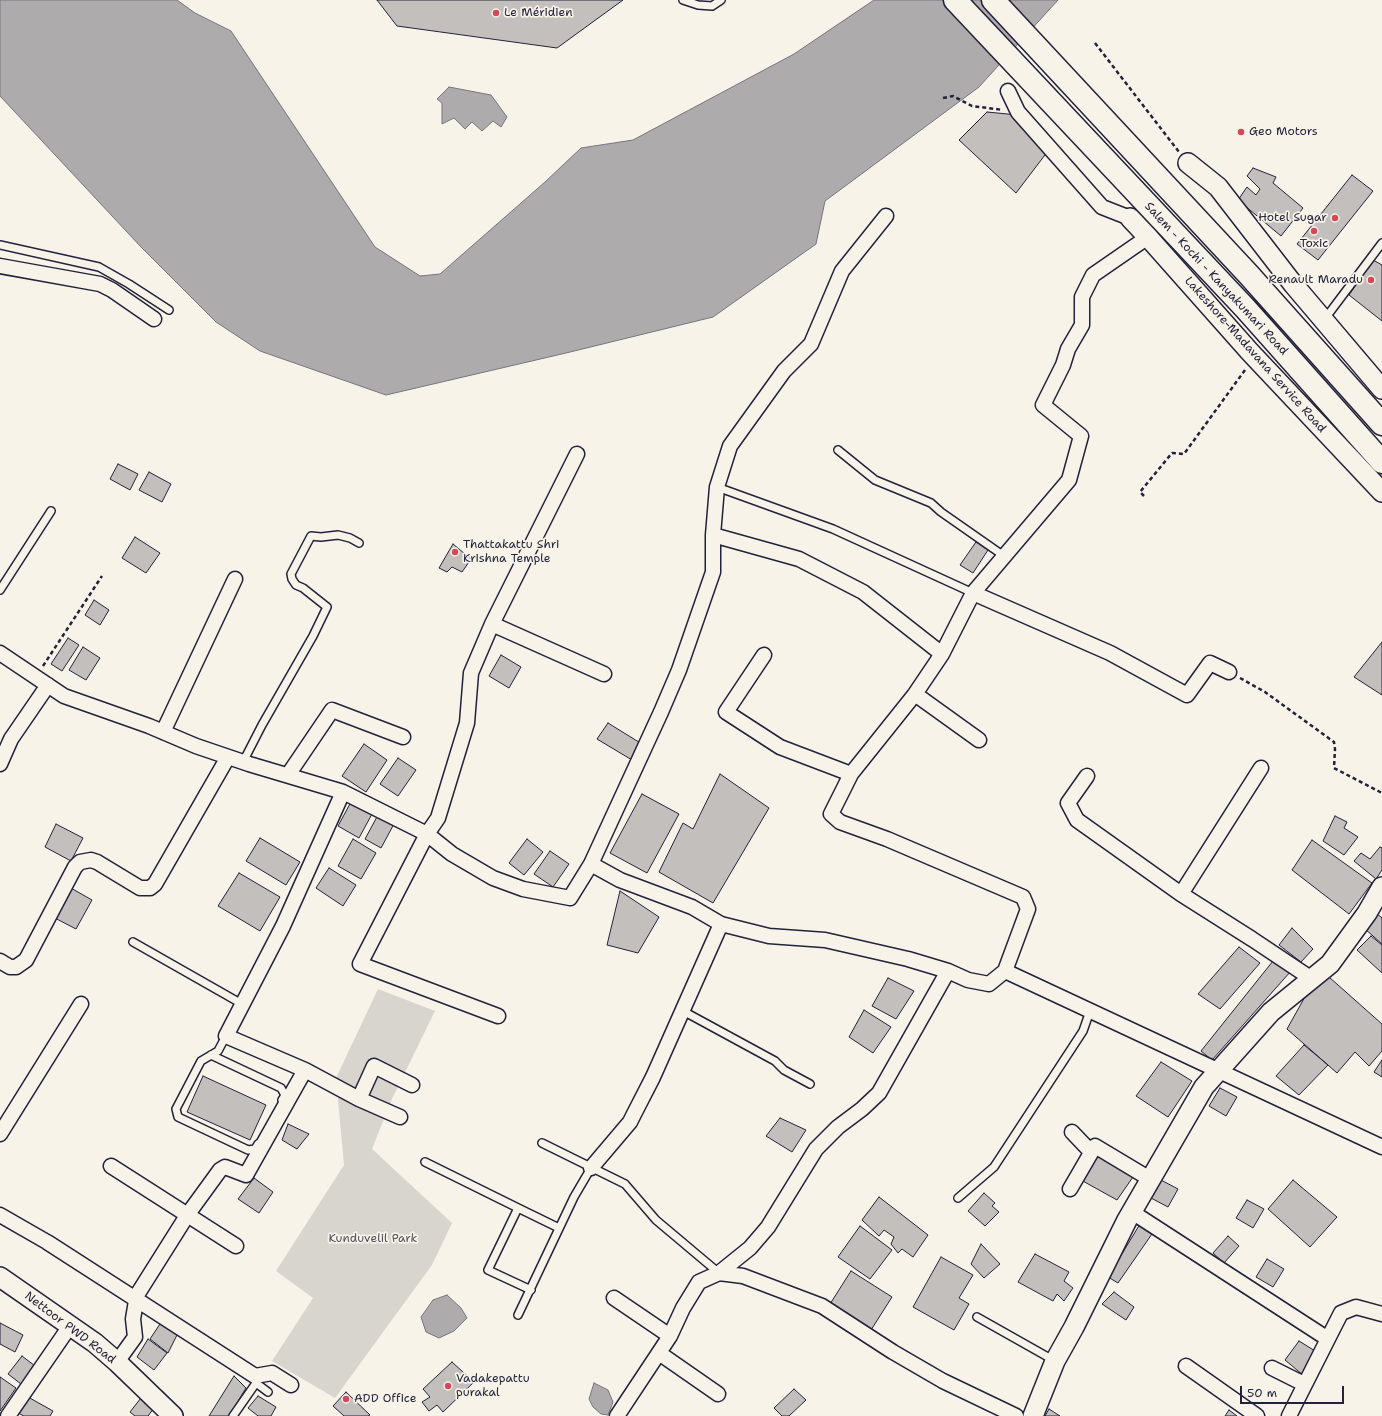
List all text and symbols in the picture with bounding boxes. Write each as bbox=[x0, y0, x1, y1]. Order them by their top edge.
place label: Le Méridien bbox=[504, 6, 573, 20]
marker: Le Méridien bbox=[491, 8, 501, 18]
place label: Geo Motors bbox=[1249, 125, 1318, 139]
marker: Geo Motors bbox=[1236, 127, 1246, 137]
street label: Salem - Kochi - Kanyakumari Road bbox=[1141, 200, 1291, 358]
place label: Hotel Sugar bbox=[1258, 211, 1327, 225]
marker: Hotel Sugar bbox=[1330, 213, 1340, 223]
marker: Toxic bbox=[1309, 226, 1319, 236]
place label: Toxic bbox=[1300, 237, 1328, 251]
place label: Renault Maradu bbox=[1269, 273, 1363, 287]
street label: Lakeshore-Madavana Service Road bbox=[1181, 274, 1329, 436]
marker: Renault Maradu bbox=[1366, 275, 1376, 285]
place label: Thattakattu Shri Krishna Temple bbox=[463, 538, 559, 566]
marker: Thattakattu Shri Krishna Temple bbox=[450, 547, 460, 557]
park label: Kunduvelil Park bbox=[329, 1232, 417, 1246]
street label: Nettoor PWD Road bbox=[22, 1289, 118, 1367]
place label: Vadakepattu purakal bbox=[456, 1372, 530, 1400]
scale bar bbox=[1242, 1378, 1346, 1404]
marker: Vadakepattu purakal bbox=[443, 1381, 453, 1391]
text: 50 m bbox=[1247, 1385, 1277, 1401]
place label: ADD Office bbox=[354, 1392, 416, 1406]
marker: ADD Office bbox=[341, 1394, 351, 1404]

